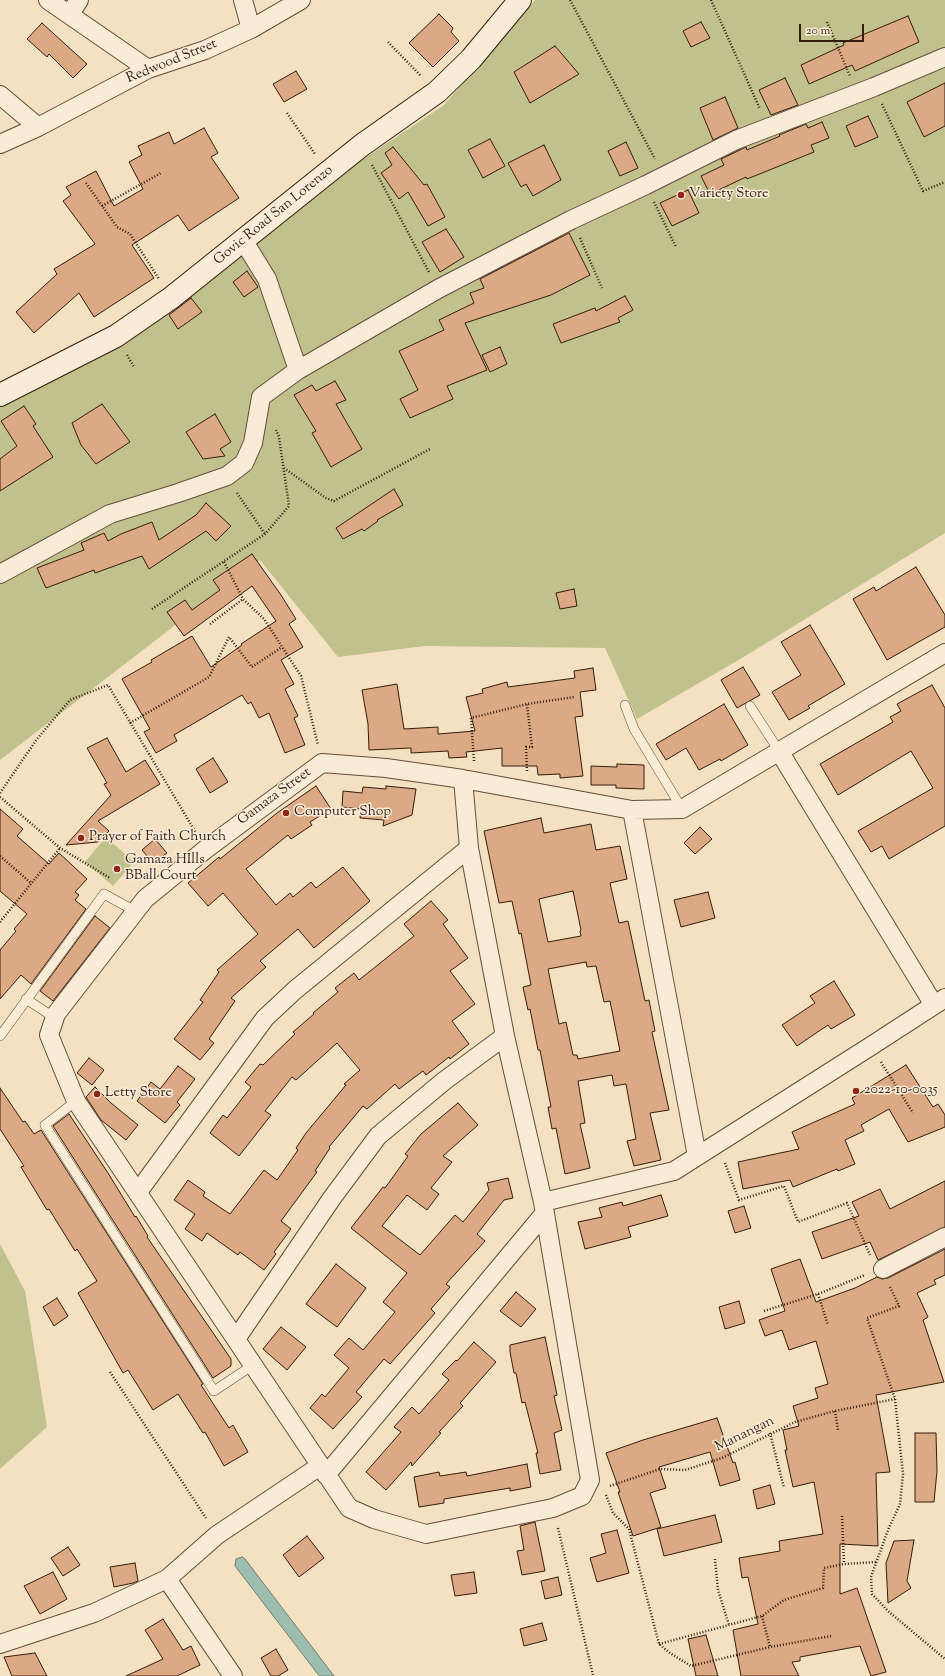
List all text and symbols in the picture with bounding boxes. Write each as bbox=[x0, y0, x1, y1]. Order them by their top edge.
scale bar bbox=[801, 16, 866, 42]
text: 20 m bbox=[806, 22, 830, 40]
street label: Redwood Street bbox=[124, 36, 220, 88]
street label: Govic Road San Lorenzo bbox=[211, 163, 337, 269]
place label: Variety Store bbox=[689, 187, 769, 203]
marker: Variety Store bbox=[676, 190, 686, 200]
street label: Gamaza Street bbox=[235, 765, 315, 829]
place label: Computer Shop bbox=[294, 805, 391, 821]
marker: Computer Shop bbox=[281, 808, 291, 818]
place label: Prayer of Faith Church bbox=[89, 830, 226, 846]
marker: Prayer of Faith Church bbox=[76, 833, 86, 843]
place label: Gamaza HIlls BBall Court bbox=[125, 853, 205, 886]
marker: Gamaza HIlls BBall Court bbox=[112, 864, 122, 874]
place label: 2022-10-0035 bbox=[864, 1083, 938, 1099]
place label: Letty Store bbox=[105, 1086, 172, 1102]
marker: 2022-10-0035 bbox=[851, 1086, 861, 1096]
marker: Letty Store bbox=[92, 1089, 102, 1099]
street label: Manangan bbox=[713, 1413, 777, 1457]

